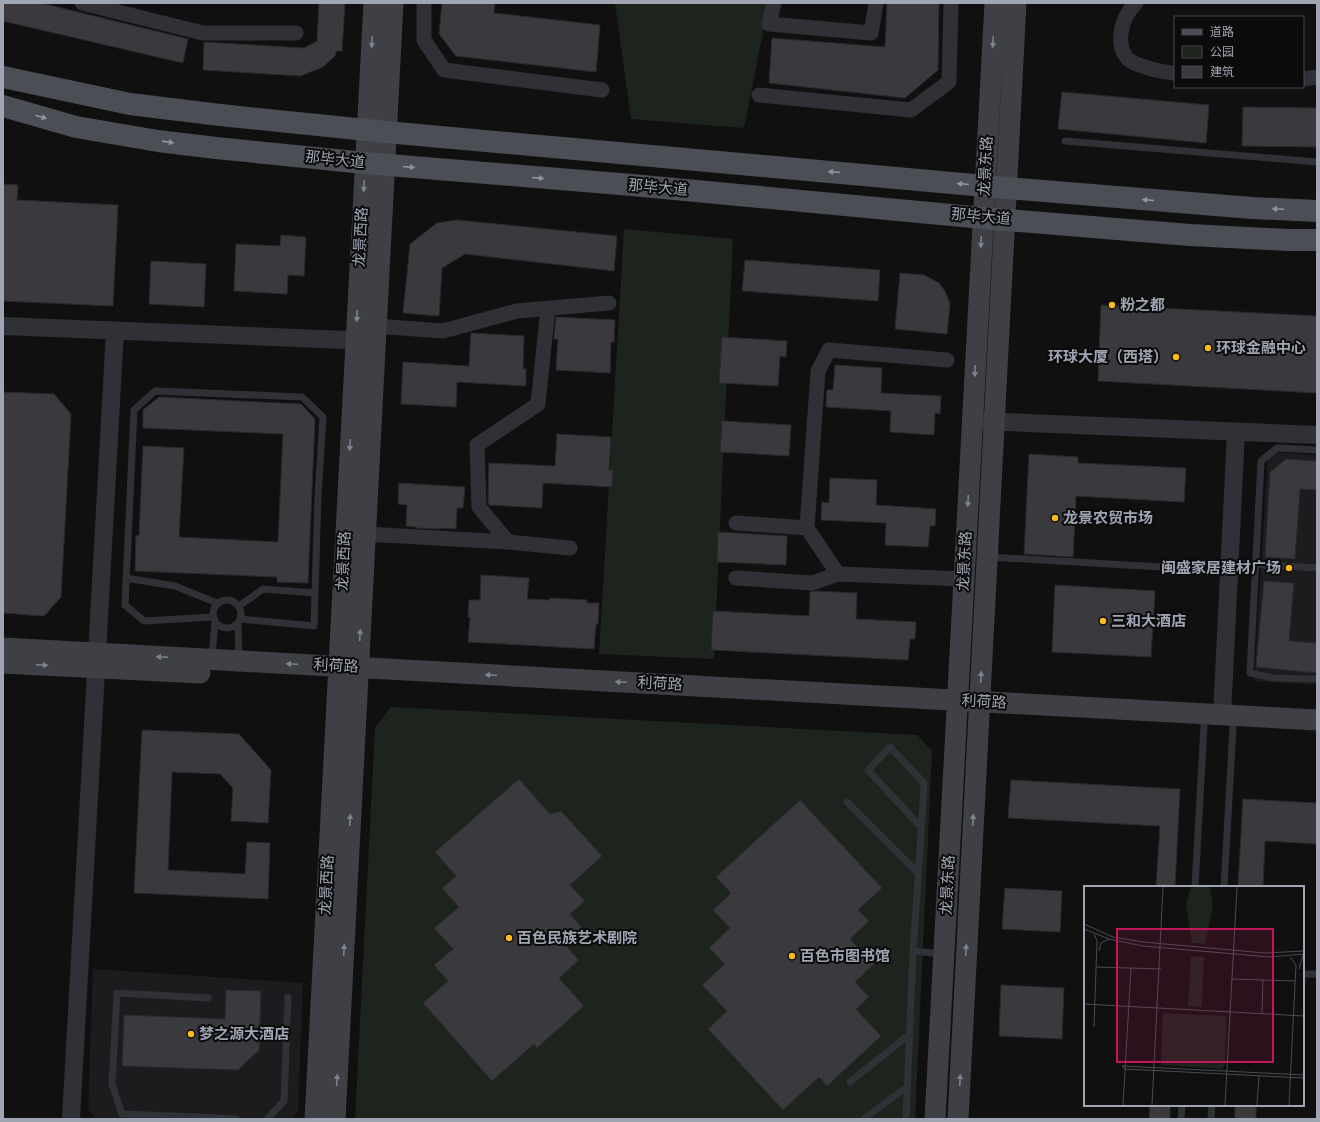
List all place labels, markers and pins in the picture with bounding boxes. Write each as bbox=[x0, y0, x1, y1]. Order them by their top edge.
place label: 粉之都 bbox=[1120, 297, 1165, 313]
marker: 粉之都 bbox=[1107, 300, 1117, 310]
place label: 环球金融中心 bbox=[1216, 339, 1306, 356]
marker: 环球金融中心 bbox=[1203, 343, 1213, 353]
place label: 环球大厦（西塔） bbox=[1048, 349, 1168, 365]
marker: 环球大厦（西塔） bbox=[1171, 352, 1181, 362]
place label: 龙景农贸市场 bbox=[1063, 509, 1153, 526]
marker: 龙景农贸市场 bbox=[1050, 513, 1060, 523]
place label: 闽盛家居建材广场 bbox=[1161, 559, 1281, 576]
marker: 闽盛家居建材广场 bbox=[1284, 563, 1294, 573]
place label: 三和大酒店 bbox=[1111, 613, 1186, 629]
marker: 三和大酒店 bbox=[1098, 616, 1108, 626]
place label: 百色民族艺术剧院 bbox=[517, 929, 637, 946]
marker: 百色民族艺术剧院 bbox=[504, 933, 514, 943]
place label: 百色市图书馆 bbox=[800, 948, 890, 964]
marker: 百色市图书馆 bbox=[787, 951, 797, 961]
place label: 梦之源大酒店 bbox=[199, 1026, 289, 1042]
marker: 梦之源大酒店 bbox=[186, 1029, 196, 1039]

